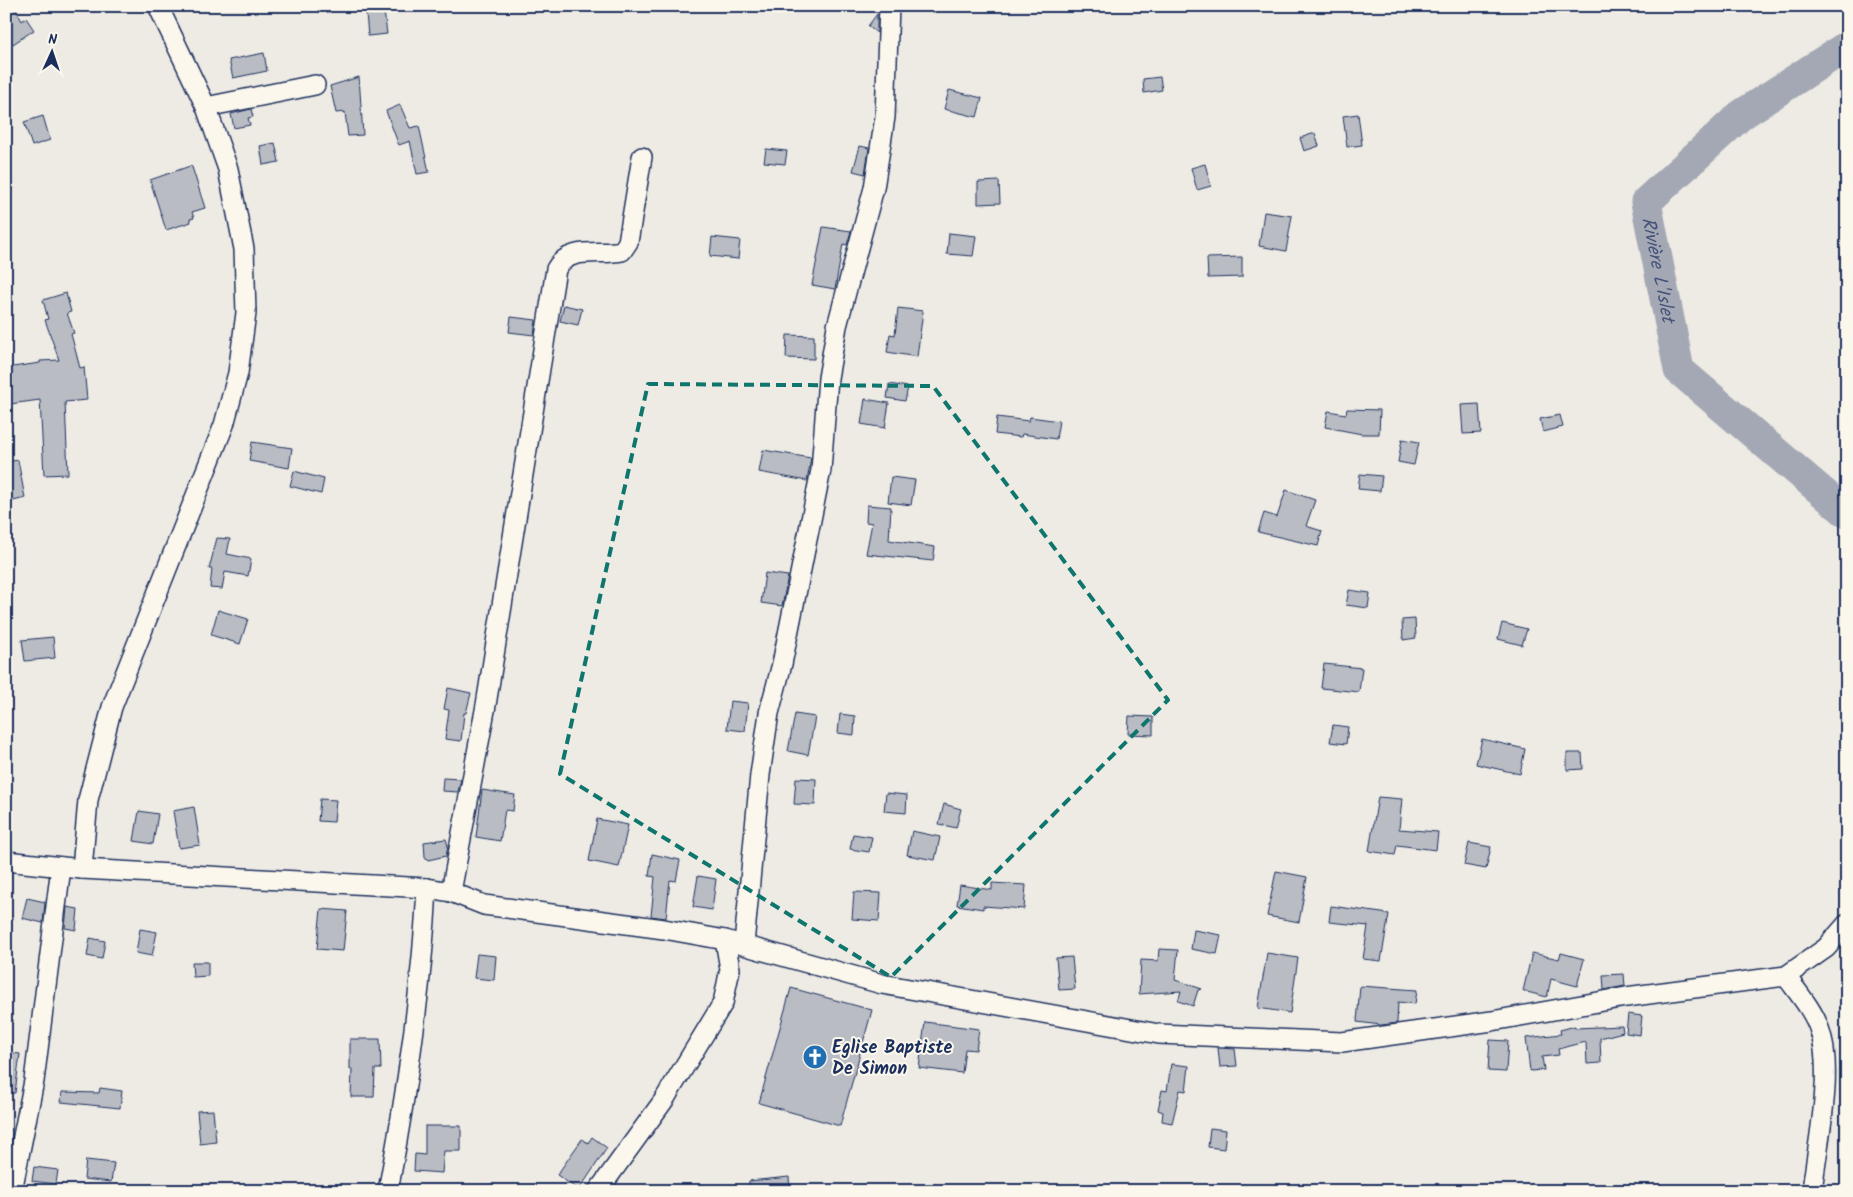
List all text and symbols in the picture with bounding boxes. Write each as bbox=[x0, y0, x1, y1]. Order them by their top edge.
north arrow bbox=[28, 28, 78, 78]
text: N bbox=[48, 29, 58, 51]
water label: Rivière L'Islet bbox=[1632, 215, 1683, 328]
place label: Eglise Baptiste De Simon bbox=[832, 1034, 953, 1084]
church icon: Eglise Baptiste De Simon bbox=[802, 1044, 828, 1070]

